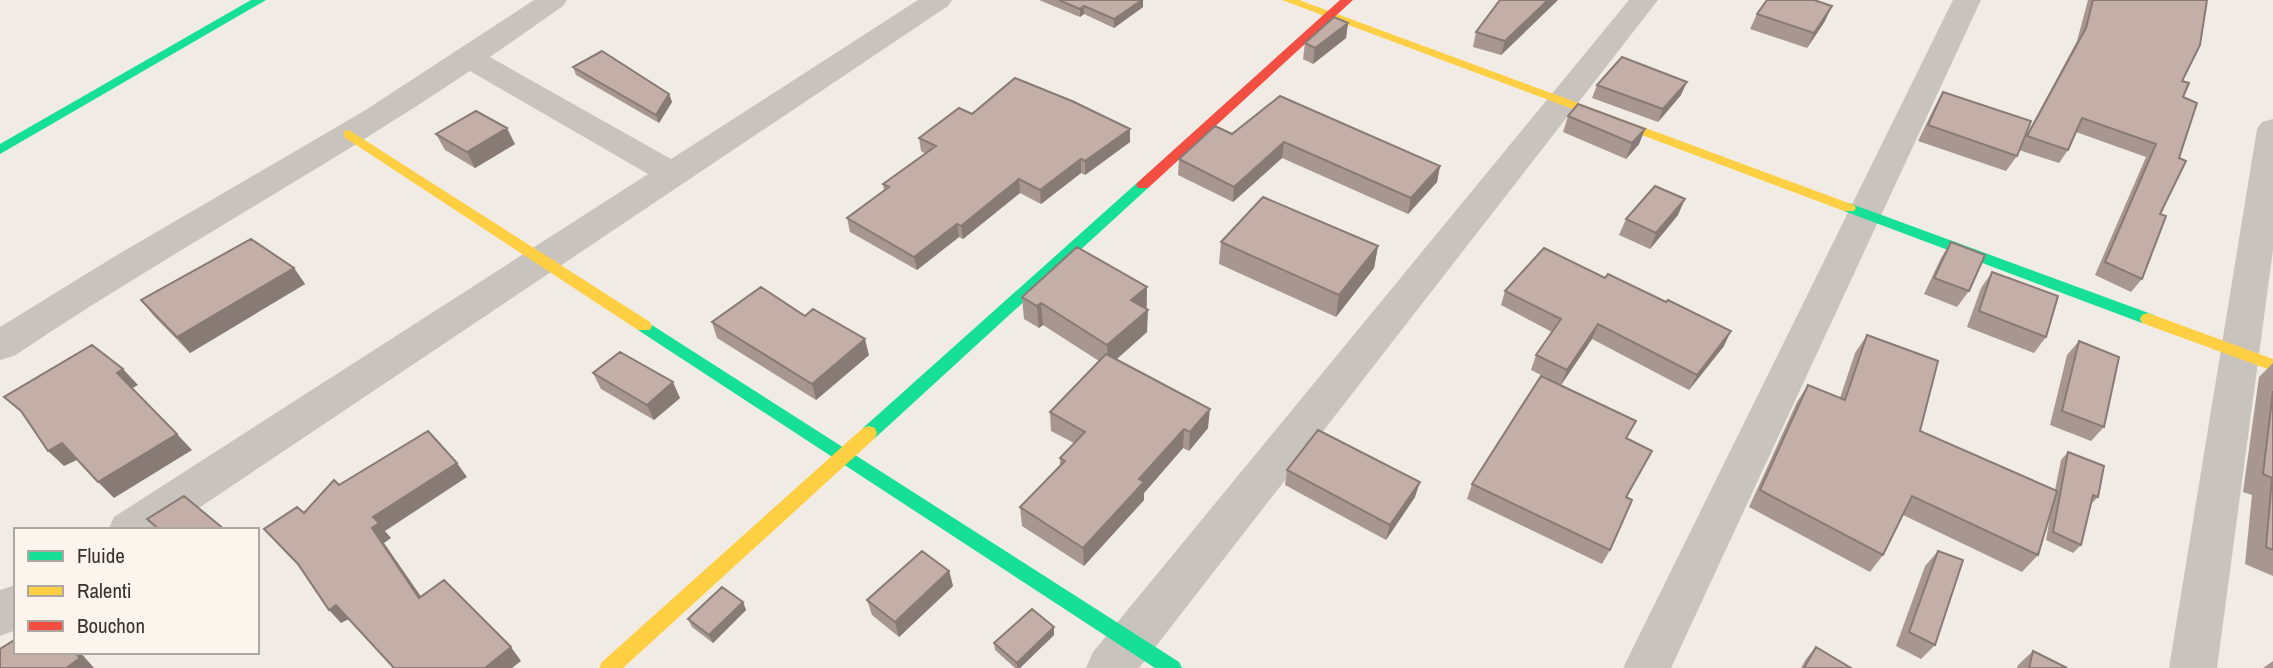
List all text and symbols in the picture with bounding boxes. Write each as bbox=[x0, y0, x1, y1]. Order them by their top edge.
legend bbox=[14, 528, 259, 654]
text: Fluide bbox=[77, 541, 125, 570]
text: Ralenti bbox=[77, 576, 132, 605]
text: Bouchon bbox=[77, 611, 145, 640]

